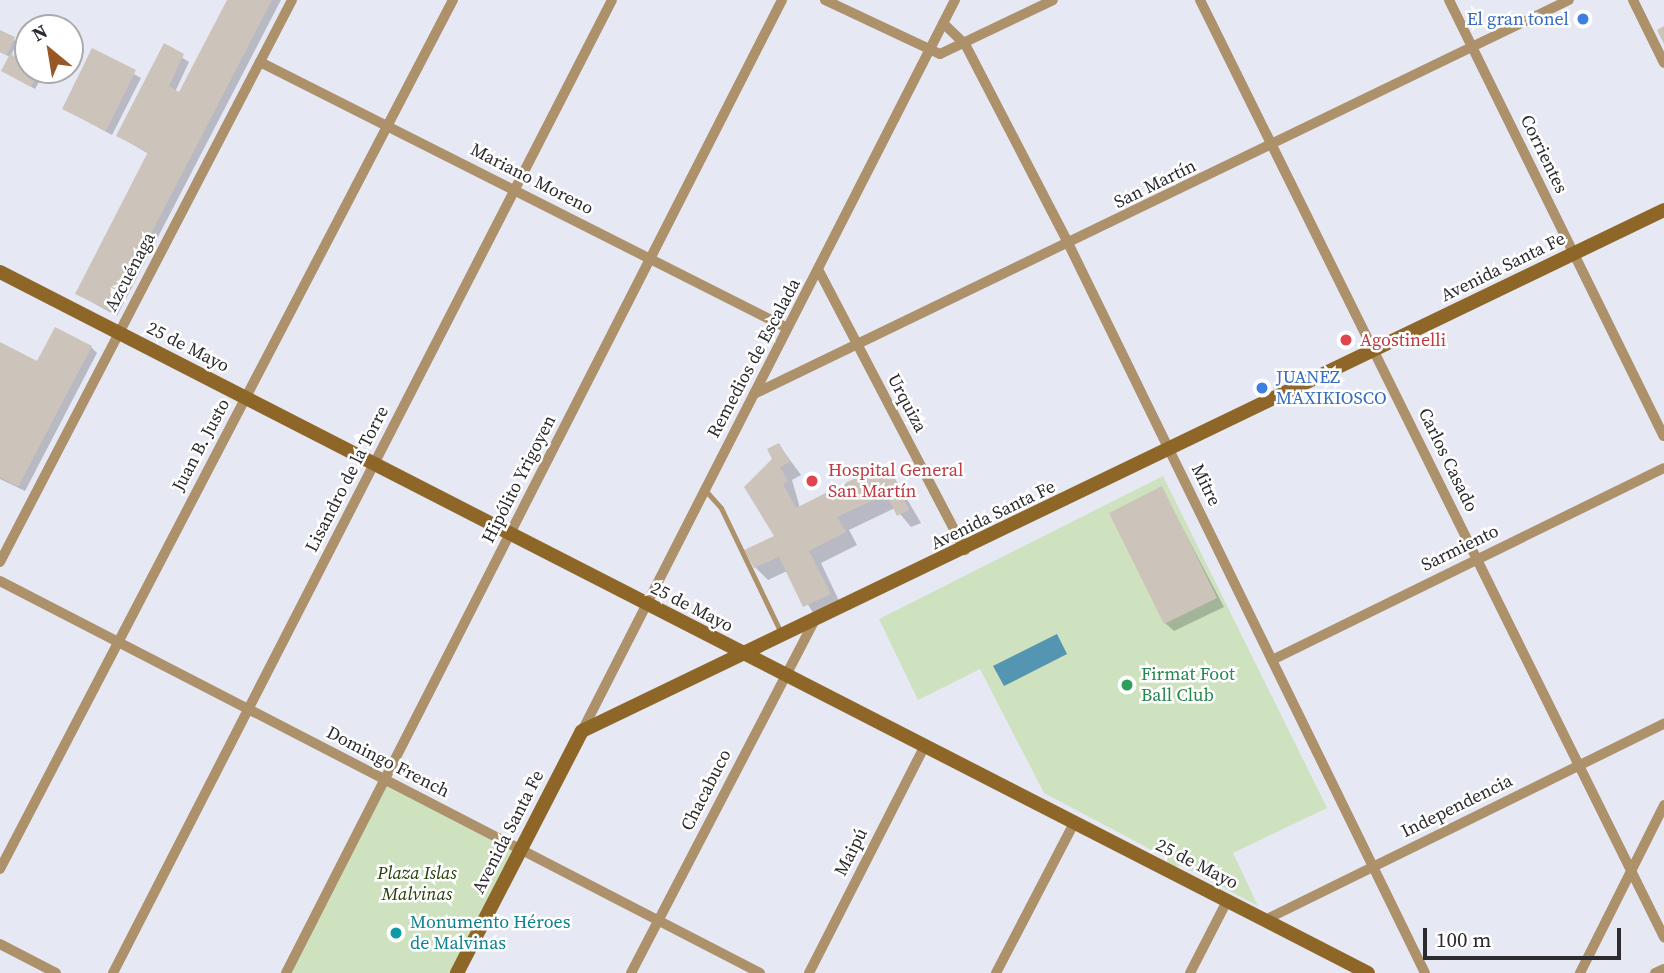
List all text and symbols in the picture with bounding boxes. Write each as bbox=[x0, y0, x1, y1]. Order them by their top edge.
place label: El gran tonel bbox=[1467, 8, 1569, 30]
marker: El gran tonel bbox=[1575, 11, 1591, 27]
north arrow bbox=[14, 14, 84, 84]
text: N bbox=[27, 18, 52, 47]
street label: Corrientes bbox=[1516, 111, 1572, 197]
street label: Mariano Moreno bbox=[467, 139, 597, 219]
street label: San Martín bbox=[1111, 155, 1199, 213]
street label: Avenida Santa Fe bbox=[1437, 228, 1569, 306]
street label: Azcuénaga bbox=[100, 229, 160, 315]
street label: Remedios de Escalada bbox=[703, 275, 805, 441]
street label: 25 de Mayo bbox=[143, 317, 233, 377]
place label: Agostinelli bbox=[1360, 329, 1446, 351]
marker: Agostinelli bbox=[1338, 332, 1354, 348]
place label: JUANEZ MAXIKIOSCO bbox=[1276, 367, 1387, 410]
street label: Urquiza bbox=[883, 370, 931, 436]
marker: JUANEZ MAXIKIOSCO bbox=[1254, 380, 1270, 396]
street label: Juan B. Justo bbox=[168, 395, 234, 495]
street label: Lisandro de la Torre bbox=[301, 402, 393, 556]
street label: Carlos Casado bbox=[1414, 405, 1482, 515]
street label: Hipólito Yrigoyen bbox=[477, 411, 561, 547]
place label: Hospital General San Martín bbox=[828, 460, 963, 503]
street label: Mitre bbox=[1187, 460, 1225, 510]
marker: Hospital General San Martín bbox=[802, 471, 822, 491]
street label: Avenida Santa Fe bbox=[927, 476, 1059, 554]
street label: Sarmiento bbox=[1418, 520, 1502, 576]
street label: 25 de Mayo bbox=[647, 577, 737, 637]
place label: Firmat Foot Ball Club bbox=[1141, 664, 1235, 706]
marker: Firmat Foot Ball Club bbox=[1119, 677, 1135, 693]
street label: Domingo French bbox=[323, 722, 453, 802]
street label: Chacabuco bbox=[676, 746, 736, 834]
street label: Avenida Santa Fe bbox=[468, 767, 548, 897]
street label: Independencia bbox=[1398, 770, 1516, 842]
street label: Maipú bbox=[830, 824, 872, 880]
street label: 25 de Mayo bbox=[1152, 834, 1242, 894]
park label: Plaza Islas Malvinas bbox=[377, 863, 457, 906]
place label: Monumento Héroes de Malvinas bbox=[410, 912, 571, 954]
scale bar bbox=[1426, 914, 1624, 958]
marker: Monumento Héroes de Malvinas bbox=[388, 925, 404, 941]
text: 100 m bbox=[1436, 925, 1491, 954]

